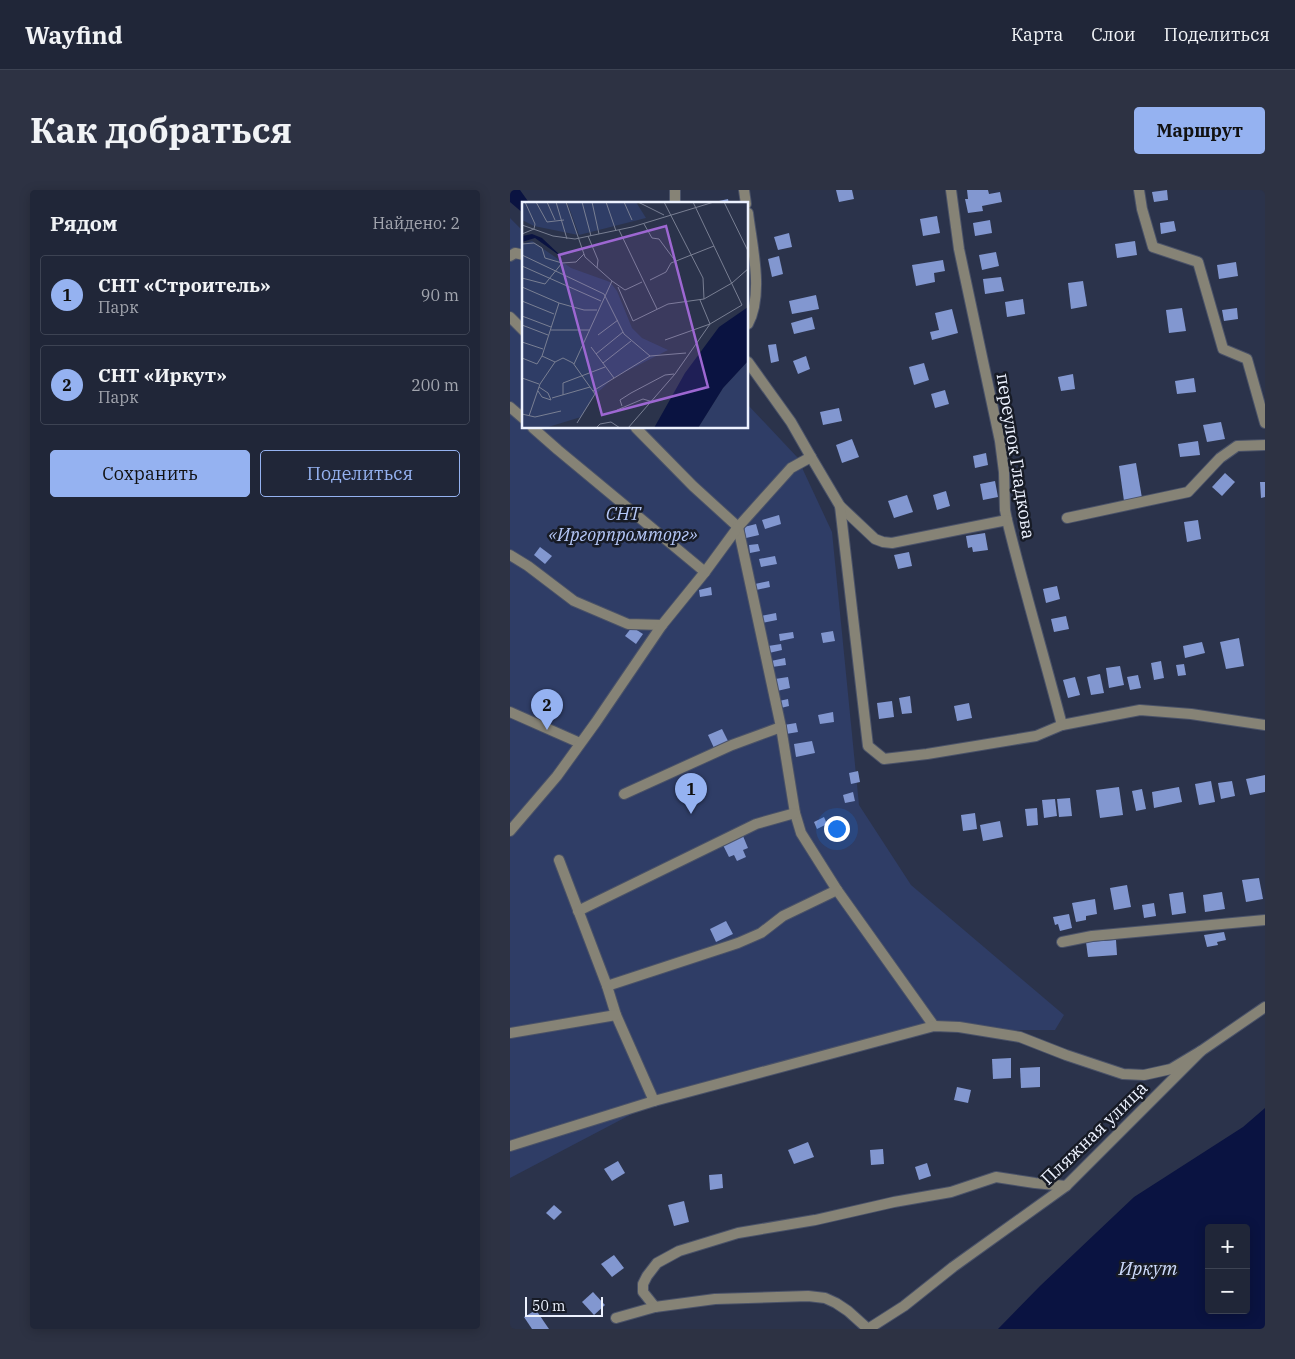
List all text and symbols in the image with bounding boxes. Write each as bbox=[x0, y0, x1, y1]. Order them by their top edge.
text: Wayfind bbox=[25, 19, 123, 51]
text: Карта bbox=[1011, 23, 1063, 46]
text: Слои bbox=[1091, 23, 1136, 46]
text: Поделиться bbox=[1164, 23, 1270, 46]
text: Как добраться bbox=[30, 107, 292, 153]
button: Маршрут bbox=[1134, 107, 1265, 154]
inset map bbox=[522, 202, 749, 429]
text: Рядом bbox=[50, 209, 118, 237]
text: Найдено: 2 bbox=[372, 213, 460, 233]
text: СНТ «Строитель» bbox=[98, 273, 270, 297]
text: 1 bbox=[62, 285, 72, 305]
text: 90 m bbox=[421, 285, 459, 305]
text: Парк bbox=[98, 297, 138, 317]
text: СНТ «Иркут» bbox=[98, 363, 227, 387]
street label: переулок Гладкова bbox=[992, 371, 1041, 541]
text: 2 bbox=[62, 375, 72, 395]
text: 200 m bbox=[411, 375, 459, 395]
text: Парк bbox=[98, 387, 138, 407]
button: Сохранить bbox=[50, 450, 250, 497]
button: Поделиться bbox=[260, 450, 460, 497]
park label: СНТ «Иргорпромторг» bbox=[548, 502, 698, 546]
pin: 2 bbox=[531, 689, 563, 730]
pin: 1 bbox=[675, 773, 707, 814]
your location bbox=[824, 816, 850, 842]
street label: Пляжная улица bbox=[1036, 1076, 1152, 1190]
map controls bbox=[1205, 1224, 1250, 1314]
button: + bbox=[1205, 1224, 1250, 1269]
water label: Иркут bbox=[1117, 1256, 1178, 1280]
button: − bbox=[1205, 1269, 1250, 1314]
scale bar bbox=[525, 1294, 602, 1317]
text: 50 m bbox=[532, 1297, 565, 1315]

